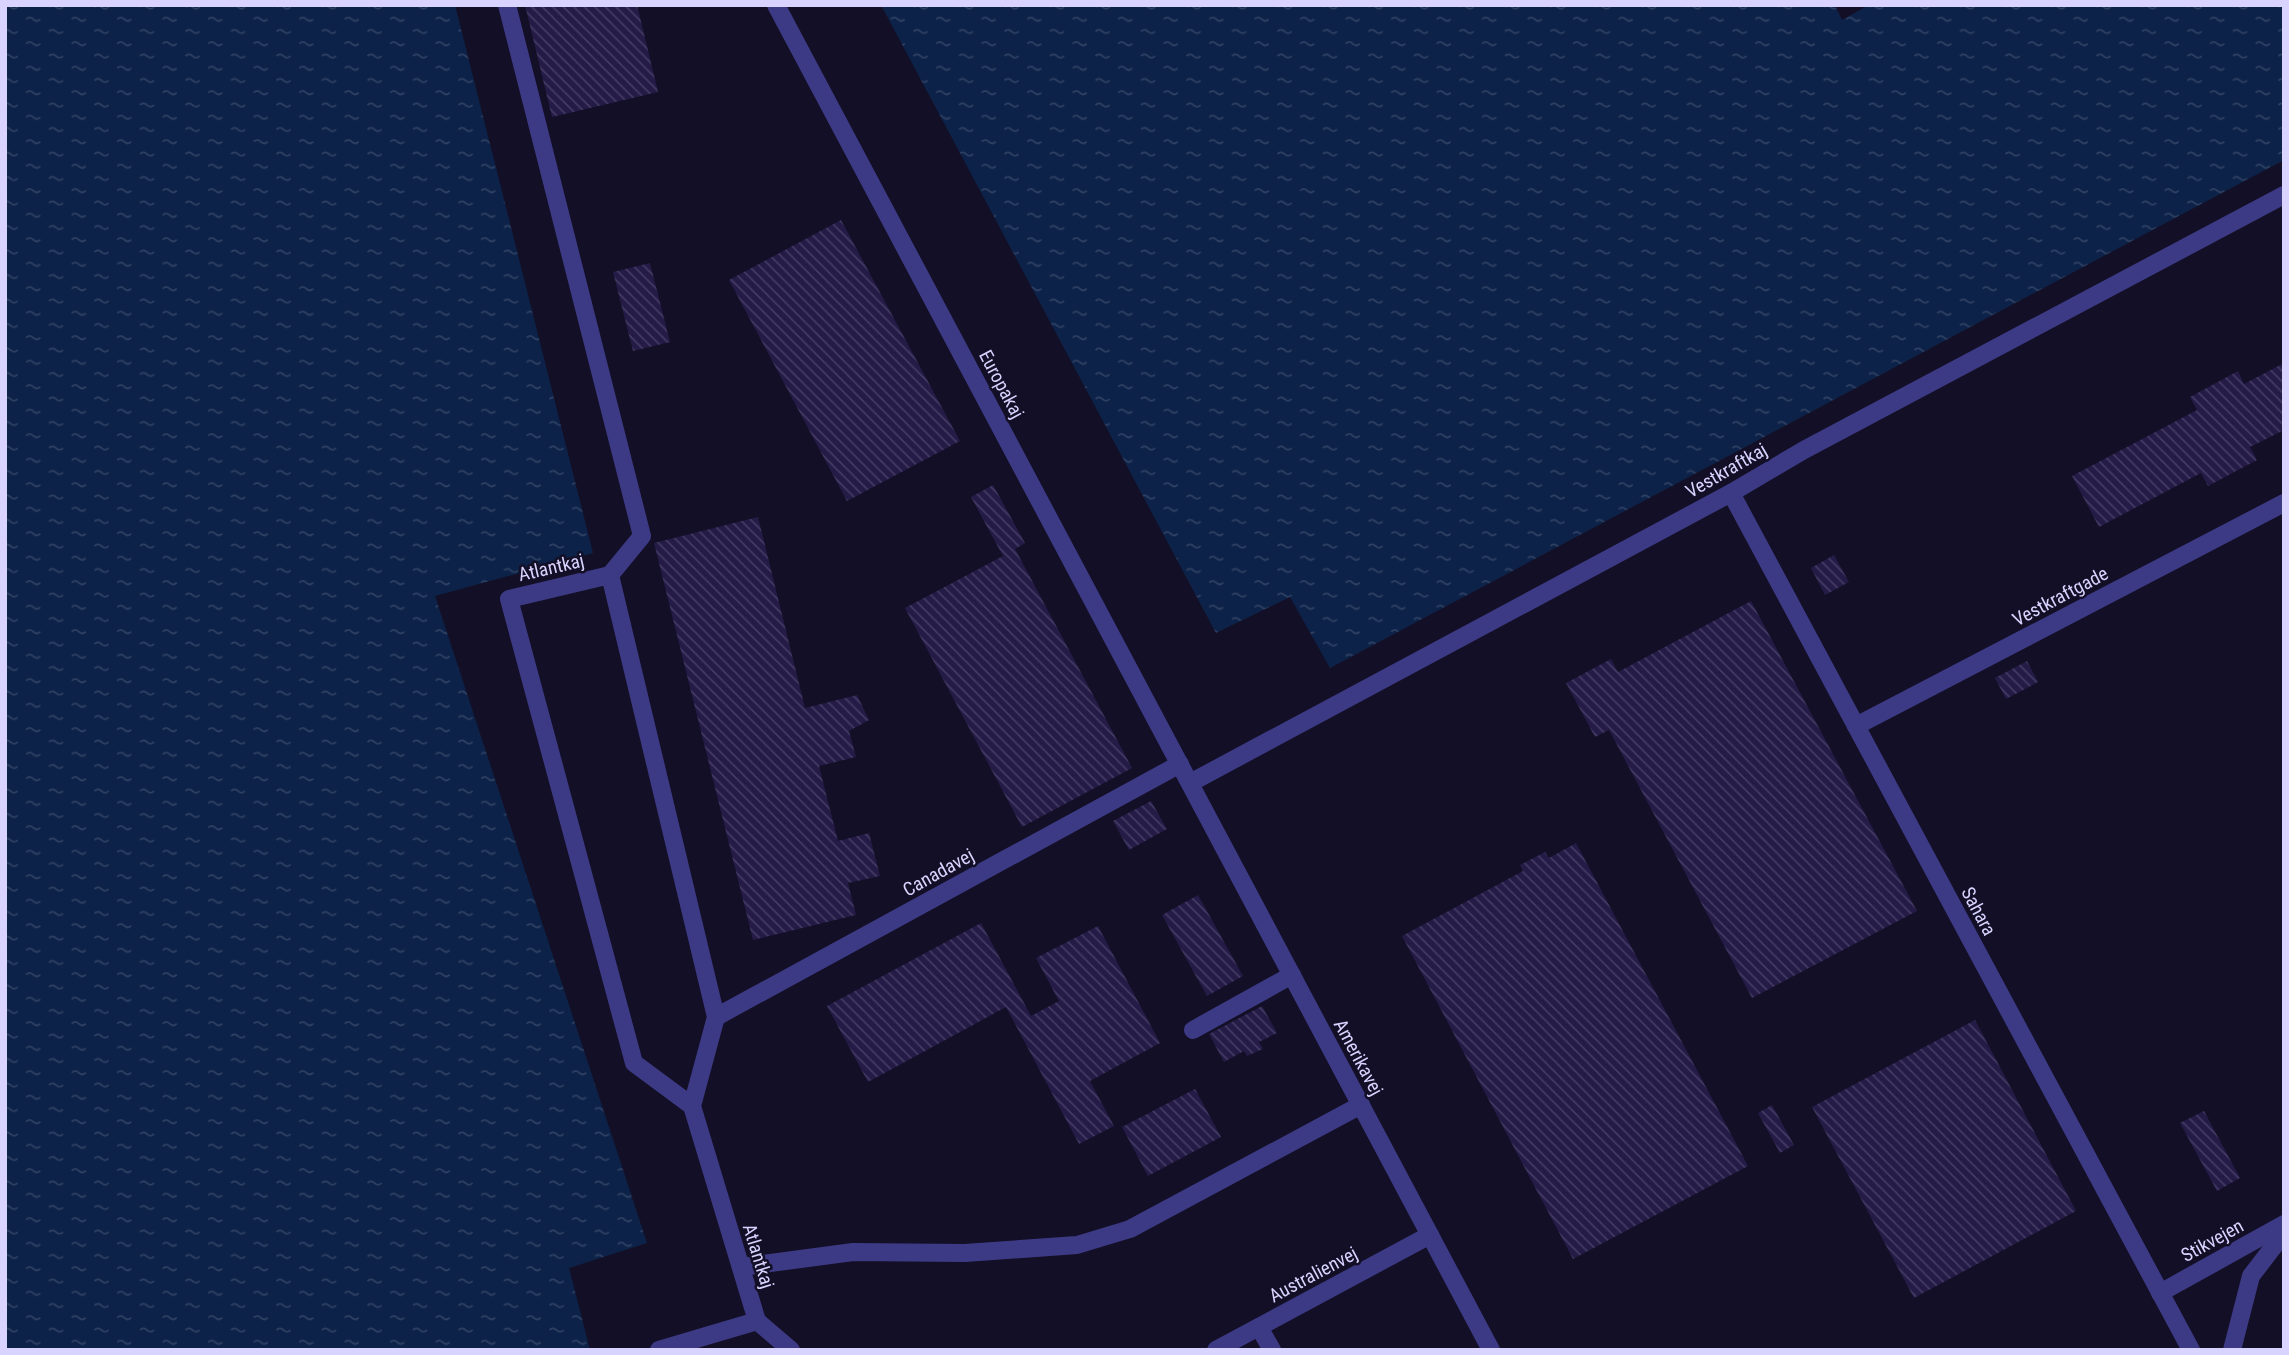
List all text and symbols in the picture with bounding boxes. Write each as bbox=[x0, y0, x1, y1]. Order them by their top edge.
street label: Europakaj bbox=[974, 346, 1029, 422]
street label: Vestkraftkaj bbox=[1681, 438, 1771, 503]
street label: Atlantkaj bbox=[516, 549, 586, 586]
street label: Vestkraftgade bbox=[2008, 562, 2112, 631]
street label: Canadavej bbox=[899, 844, 978, 901]
street label: Sahara bbox=[1956, 883, 2001, 939]
street label: Amerikavej bbox=[1329, 1015, 1388, 1099]
street label: Stikvejen bbox=[2177, 1214, 2247, 1267]
street label: Atlantkaj bbox=[738, 1221, 779, 1291]
street label: Australienvej bbox=[1265, 1242, 1361, 1307]

